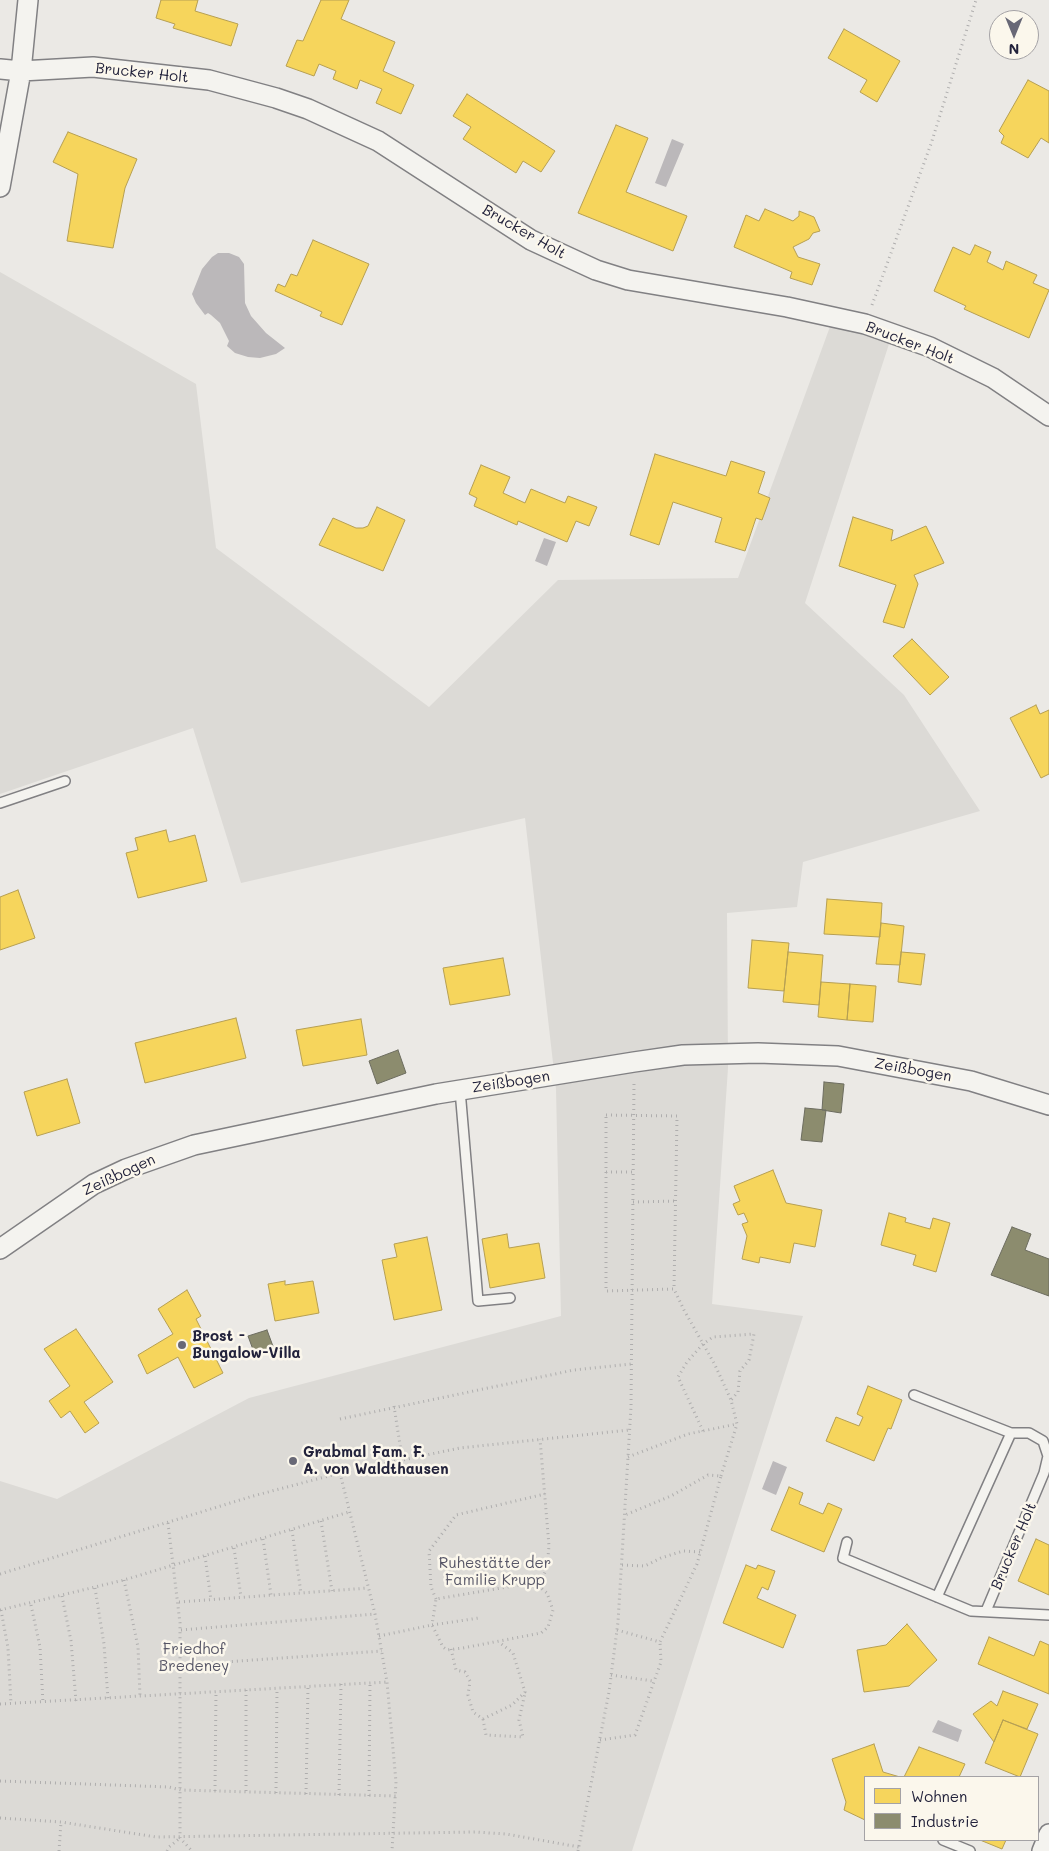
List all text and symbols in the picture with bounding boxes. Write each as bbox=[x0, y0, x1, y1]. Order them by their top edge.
north arrow bbox=[989, 10, 1039, 60]
text: N bbox=[1009, 40, 1019, 59]
street label: Brucker Holt bbox=[95, 59, 189, 87]
street label: Brucker Holt bbox=[479, 201, 569, 263]
street label: Brucker Holt bbox=[863, 318, 957, 368]
street label: Zeißbogen bbox=[873, 1054, 953, 1086]
street label: Zeißbogen bbox=[471, 1067, 551, 1097]
street label: Zeißbogen bbox=[80, 1150, 158, 1200]
place label: Brost - Bungalow-Villa bbox=[192, 1327, 301, 1362]
marker: Brost - Bungalow-Villa bbox=[176, 1339, 188, 1351]
place label: Grabmal Fam. F. A. von Waldthausen bbox=[303, 1443, 449, 1478]
marker: Grabmal Fam. F. A. von Waldthausen bbox=[287, 1455, 299, 1467]
street label: Brucker Holt bbox=[987, 1499, 1041, 1593]
park label: Ruhestätte der Familie Krupp bbox=[439, 1554, 551, 1589]
park label: Friedhof Bredeney bbox=[159, 1640, 229, 1675]
legend bbox=[864, 1776, 1039, 1841]
text: Wohnen bbox=[911, 1786, 967, 1806]
text: Industrie bbox=[911, 1811, 979, 1831]

